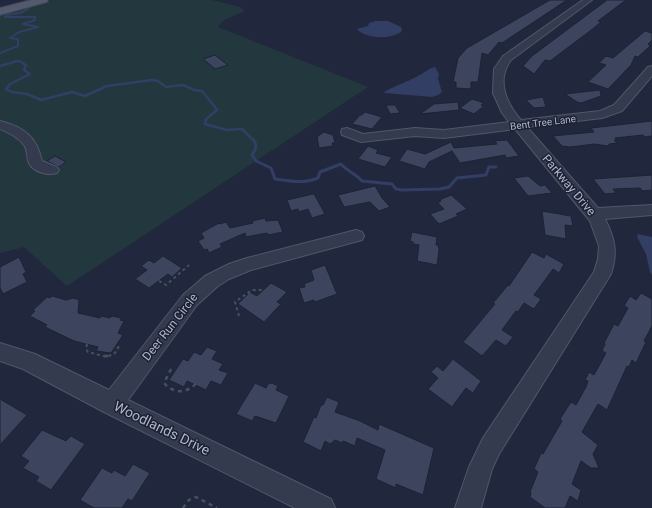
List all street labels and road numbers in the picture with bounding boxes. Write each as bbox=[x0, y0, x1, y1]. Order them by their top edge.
street label: Bent Tree Lane bbox=[510, 113, 577, 132]
street label: Parkway Drive bbox=[539, 152, 599, 218]
street label: Deer Run Circle bbox=[139, 291, 201, 363]
street label: Woodlands Drive bbox=[111, 398, 213, 458]

